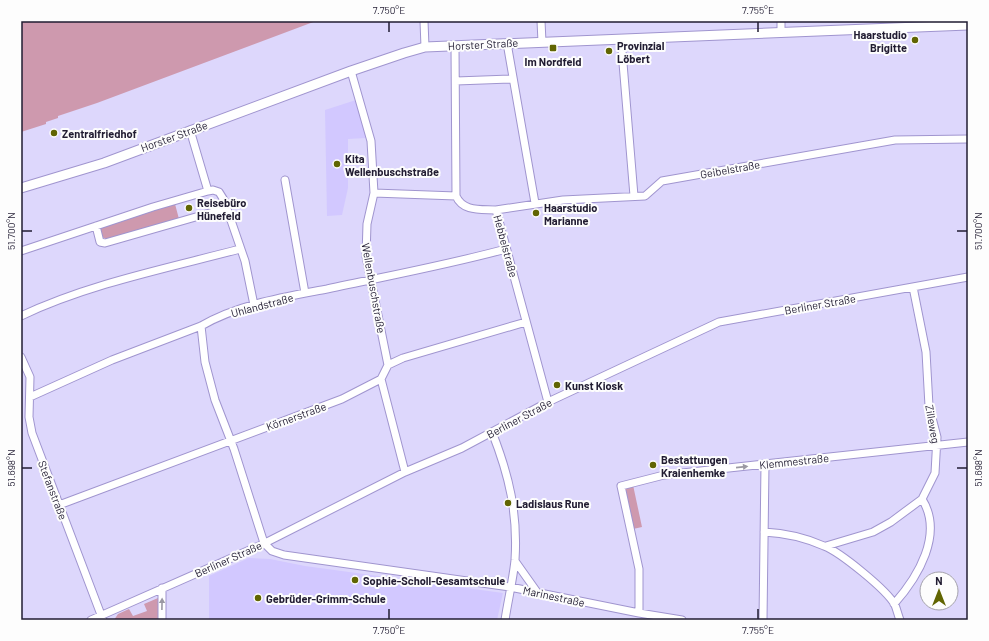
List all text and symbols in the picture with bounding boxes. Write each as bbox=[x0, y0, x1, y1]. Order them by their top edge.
text: 7.750°E bbox=[373, 4, 405, 16]
text: 7.755°E bbox=[742, 4, 774, 16]
place label: Haarstudio Brigitte bbox=[854, 28, 907, 54]
marker: Haarstudio Brigitte bbox=[910, 35, 920, 45]
street label: Horster Straße bbox=[448, 36, 519, 52]
place label: Provinzial Löbert bbox=[617, 39, 665, 65]
marker: Im Nordfeld bbox=[548, 43, 558, 53]
marker: Provinzial Löbert bbox=[604, 46, 614, 56]
place label: Im Nordfeld bbox=[525, 55, 581, 68]
street label: Horster Straße bbox=[139, 118, 209, 154]
place label: Zentralfriedhof bbox=[62, 127, 137, 140]
marker: Zentralfriedhof bbox=[49, 128, 59, 138]
place label: Kita Wellenbuschstraße bbox=[345, 152, 439, 178]
street label: Geibelstraße bbox=[699, 157, 761, 181]
marker: Kita Wellenbuschstraße bbox=[332, 159, 342, 169]
place label: Reisebüro Hünefeld bbox=[197, 196, 246, 222]
place label: Haarstudio Marianne bbox=[544, 201, 598, 227]
marker: Reisebüro Hünefeld bbox=[184, 203, 194, 213]
marker: Haarstudio Marianne bbox=[531, 208, 541, 218]
text: 51.700°N bbox=[5, 212, 17, 250]
text: 51.700°N bbox=[972, 212, 984, 250]
street label: Hebbelstraße bbox=[491, 213, 521, 279]
street label: Wellenbuschstraße bbox=[360, 242, 388, 334]
street label: Uhlandstraße bbox=[229, 290, 295, 320]
street label: Berliner Straße bbox=[783, 291, 857, 317]
place label: Kunst Kiosk bbox=[565, 379, 623, 392]
marker: Kunst Kiosk bbox=[552, 380, 562, 390]
street label: Berliner Straße bbox=[484, 395, 554, 441]
street label: Körnerstraße bbox=[264, 399, 328, 433]
street label: Zilleweg bbox=[923, 404, 943, 444]
text: 51.698°N bbox=[5, 449, 17, 487]
text: 51.698°N bbox=[972, 449, 984, 487]
street label: Klemmestraße bbox=[759, 451, 830, 471]
place label: Bestattungen Kraienhemke bbox=[661, 453, 728, 479]
street label: Stefanstraße bbox=[36, 459, 70, 521]
marker: Bestattungen Kraienhemke bbox=[648, 460, 658, 470]
one-way arrow bbox=[736, 463, 748, 470]
place label: Ladislaus Rune bbox=[516, 497, 590, 510]
marker: Ladislaus Rune bbox=[503, 498, 513, 508]
street label: Berliner Straße bbox=[192, 538, 264, 580]
north arrow bbox=[919, 571, 959, 611]
place label: Sophie-Scholl-Gesamtschule bbox=[363, 574, 505, 587]
text: N bbox=[935, 574, 943, 587]
marker: Sophie-Scholl-Gesamtschule bbox=[350, 575, 360, 585]
street label: Marinestraße bbox=[522, 583, 586, 609]
place label: Gebrüder-Grimm-Schule bbox=[266, 592, 386, 605]
marker: Gebrüder-Grimm-Schule bbox=[253, 593, 263, 603]
one-way arrow bbox=[159, 597, 165, 610]
text: 7.750°E bbox=[373, 624, 405, 636]
text: 7.755°E bbox=[742, 624, 774, 636]

